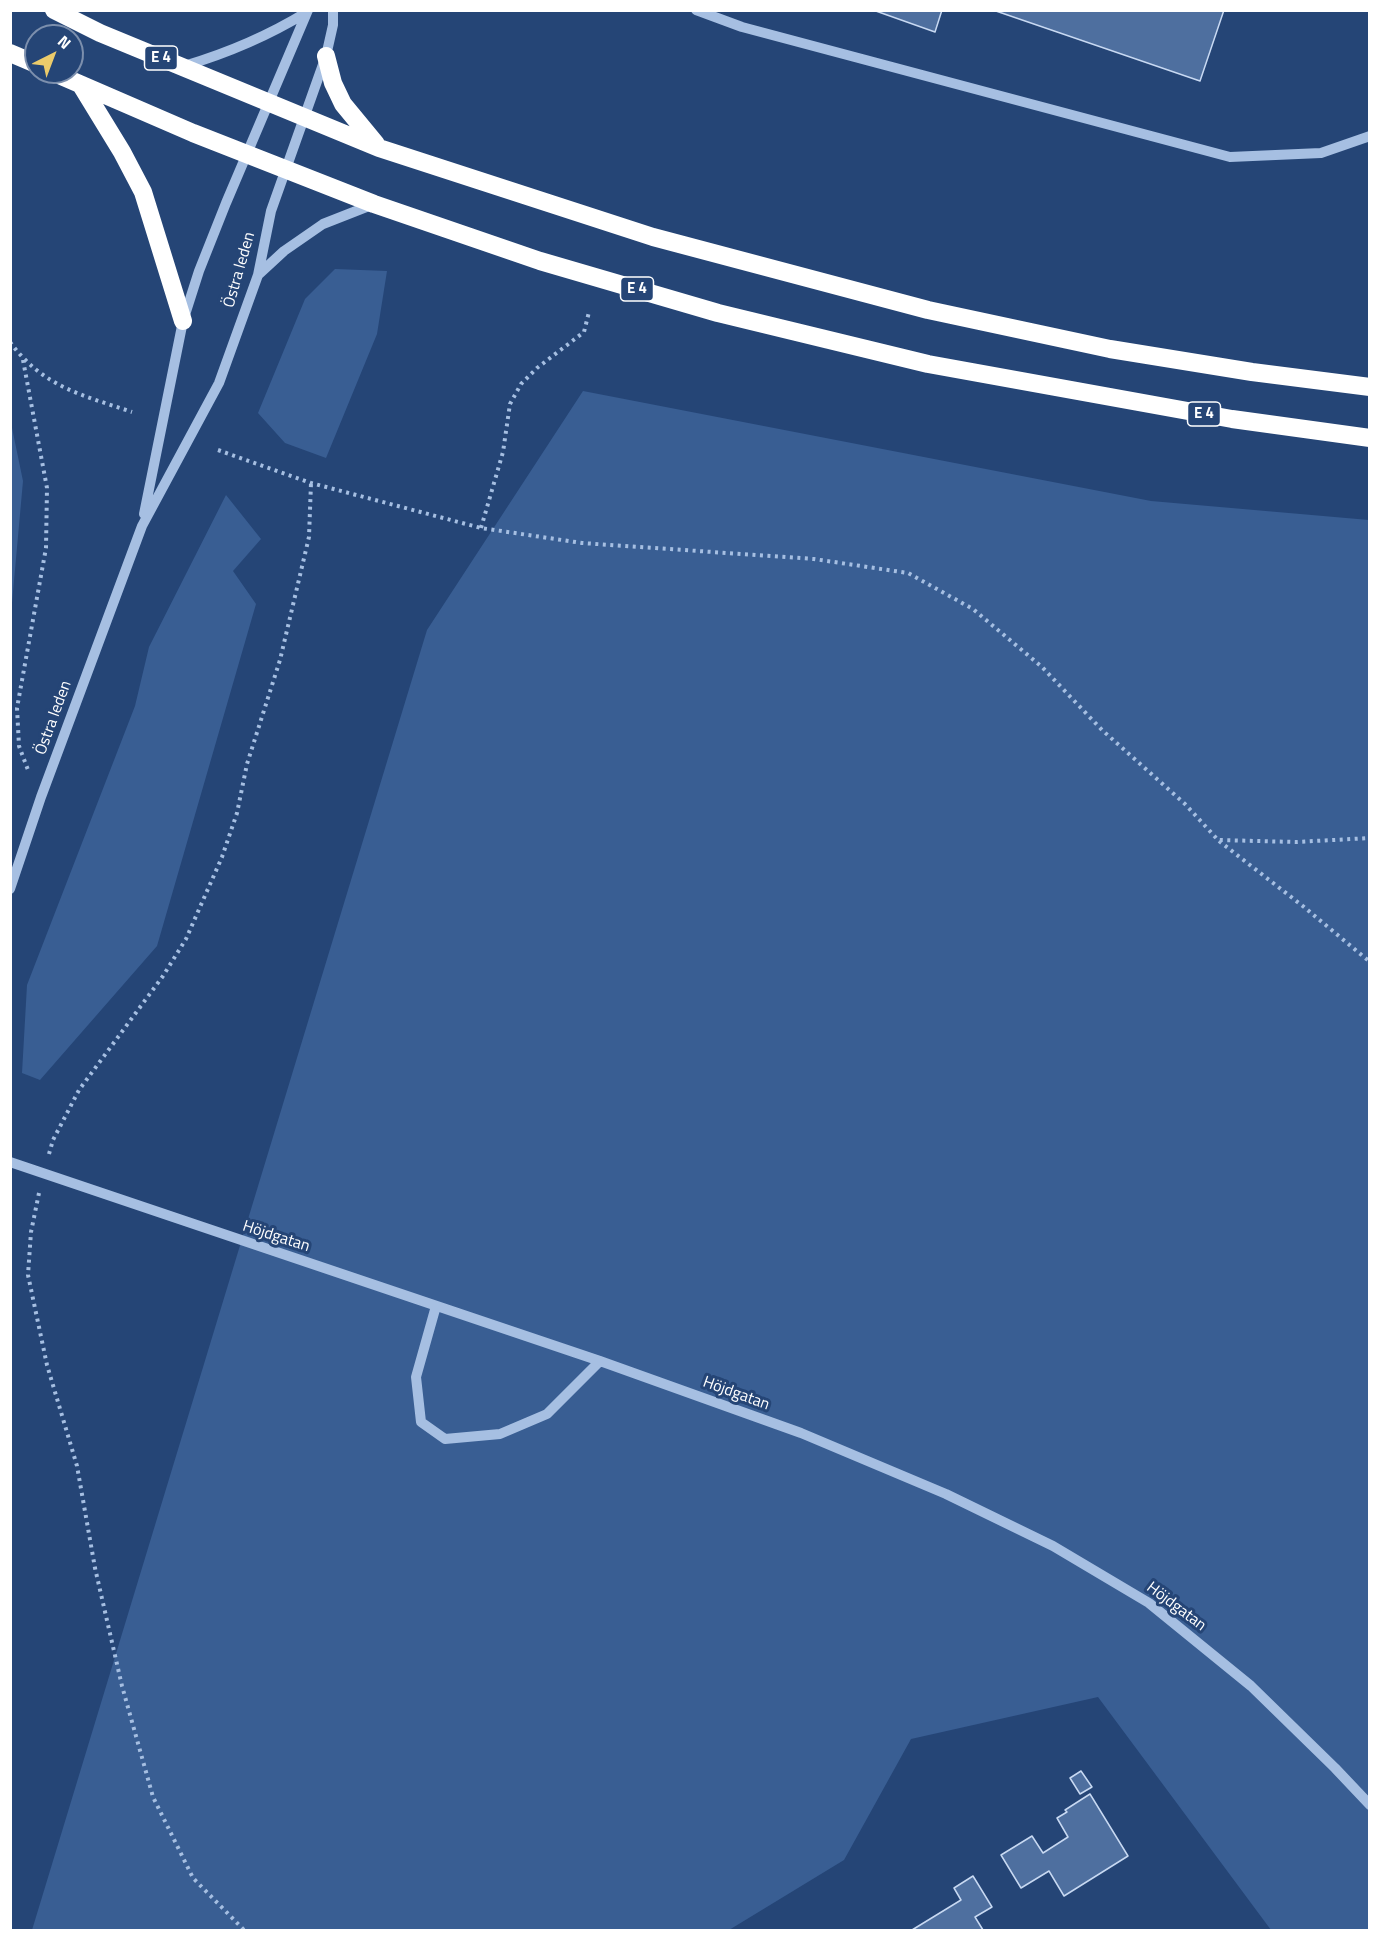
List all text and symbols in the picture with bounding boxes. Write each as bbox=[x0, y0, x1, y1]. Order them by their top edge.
north arrow bbox=[24, 24, 84, 84]
text: N bbox=[53, 29, 77, 55]
road number: E 4 bbox=[144, 46, 178, 70]
street label: Östra leden bbox=[220, 230, 260, 310]
road number: E 4 bbox=[620, 277, 654, 301]
road number: E 4 bbox=[1188, 402, 1220, 426]
street label: Östra leden bbox=[32, 678, 76, 758]
street label: Höjdgatan bbox=[240, 1217, 312, 1257]
street label: Höjdgatan bbox=[700, 1373, 772, 1415]
street label: Höjdgatan bbox=[1142, 1578, 1210, 1636]

